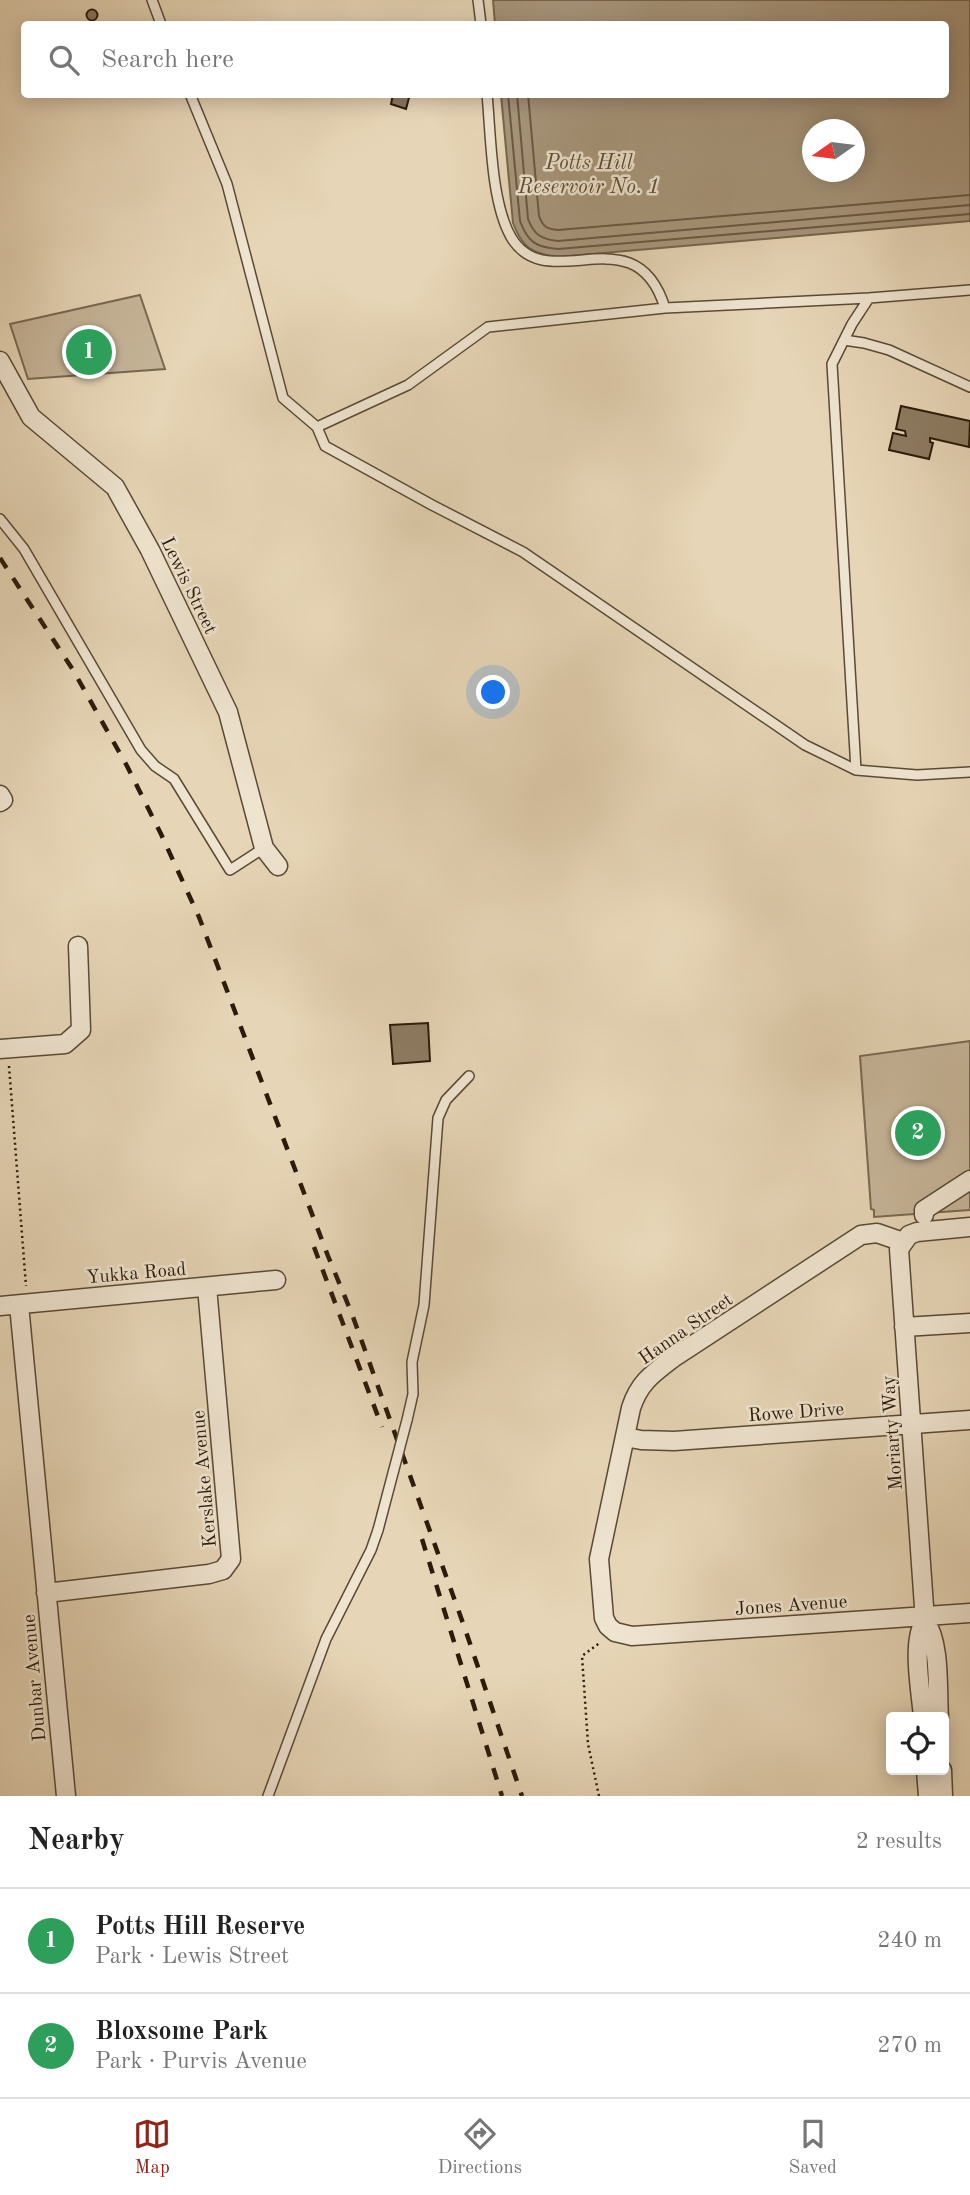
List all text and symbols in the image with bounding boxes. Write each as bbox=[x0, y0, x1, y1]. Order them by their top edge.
search box bbox=[21, 21, 949, 98]
icon: search bbox=[45, 41, 83, 79]
text: Search here bbox=[101, 47, 234, 73]
north arrow bbox=[802, 119, 865, 182]
water label: Potts Hill Reservoir No. 1 bbox=[517, 153, 660, 198]
pin: 1 bbox=[66, 326, 112, 378]
street label: Lewis Street bbox=[156, 535, 219, 638]
your location bbox=[476, 675, 510, 709]
pin: 2 bbox=[895, 1107, 941, 1159]
street label: Yukka Road bbox=[85, 1261, 187, 1288]
street label: Hanna Street bbox=[636, 1291, 737, 1369]
street label: Moriarty Way bbox=[880, 1375, 907, 1491]
street label: Rowe Drive bbox=[747, 1401, 845, 1426]
street label: Kerslake Avenue bbox=[190, 1409, 221, 1548]
street label: Jones Avenue bbox=[734, 1593, 848, 1620]
street label: Dunbar Avenue bbox=[20, 1613, 51, 1742]
map controls bbox=[886, 1712, 949, 1775]
button: locate bbox=[886, 1712, 949, 1775]
text: Nearby bbox=[28, 1826, 125, 1856]
text: 2 results bbox=[856, 1830, 942, 1853]
text: Potts Hill Reserve bbox=[95, 1914, 305, 1940]
text: 1 bbox=[44, 1929, 58, 1952]
text: 240 m bbox=[877, 1929, 942, 1952]
text: Park · Lewis Street bbox=[95, 1945, 289, 1968]
text: Bloxsome Park bbox=[95, 2019, 268, 2045]
text: 2 bbox=[44, 2034, 58, 2057]
text: 270 m bbox=[877, 2034, 942, 2057]
text: Park · Purvis Avenue bbox=[95, 2050, 307, 2073]
tab: Map bbox=[133, 2115, 171, 2180]
tab: Directions bbox=[438, 2115, 522, 2180]
tab: Saved bbox=[788, 2115, 837, 2180]

